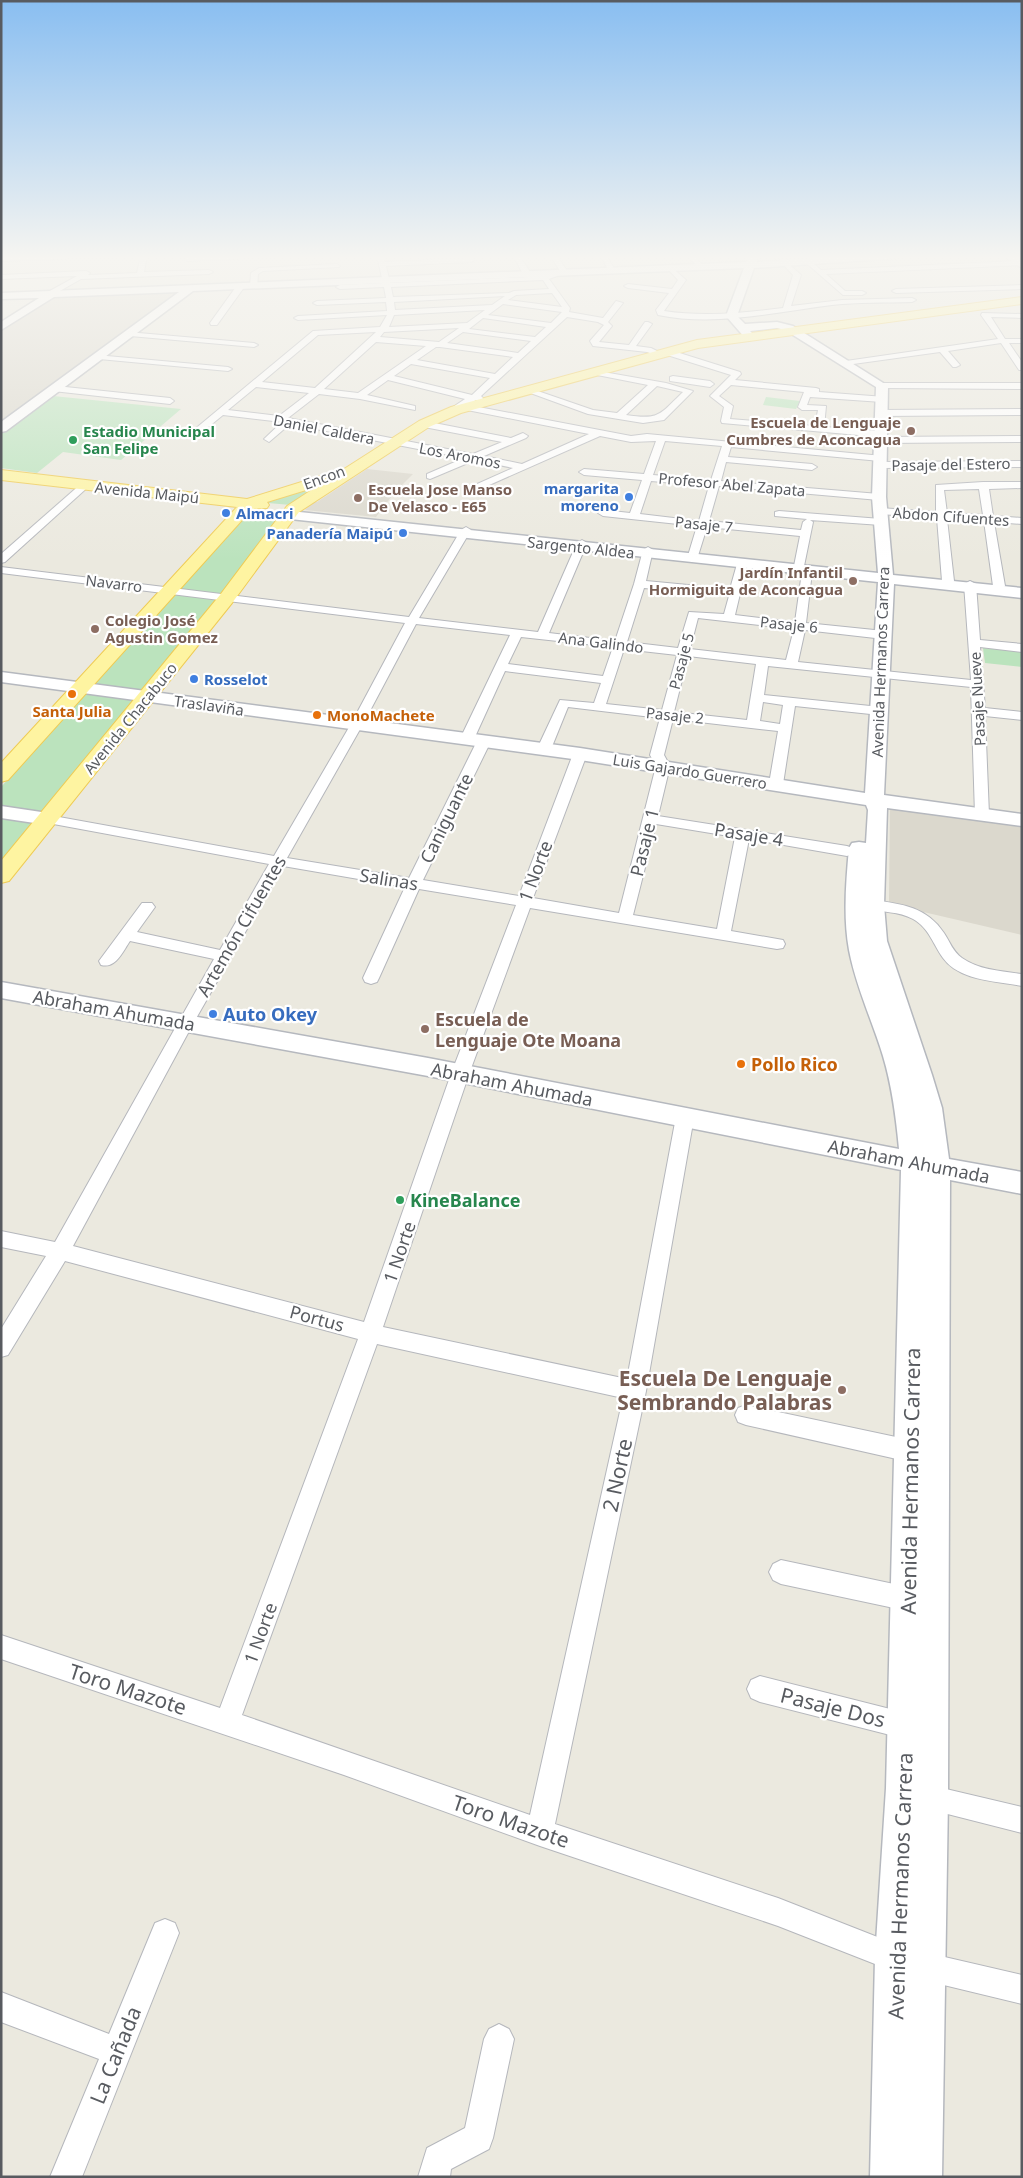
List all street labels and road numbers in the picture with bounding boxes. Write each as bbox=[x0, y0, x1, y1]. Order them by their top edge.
street label: Daniel Caldera bbox=[272, 409, 376, 449]
street label: Los Aromos bbox=[417, 437, 503, 473]
street label: Pasaje del Estero bbox=[891, 453, 1011, 475]
street label: Encon bbox=[300, 460, 348, 494]
street label: Profesor Abel Zapata bbox=[658, 468, 806, 500]
street label: Avenida Maipú bbox=[94, 477, 200, 507]
street label: Abdon Cifuentes bbox=[892, 502, 1010, 530]
street label: Pasaje 7 bbox=[674, 511, 734, 537]
street label: Sargento Aldea bbox=[526, 531, 636, 563]
street label: Avenida Hermanos Carrera bbox=[867, 566, 893, 758]
street label: Navarro bbox=[84, 570, 144, 596]
street label: Pasaje 6 bbox=[759, 611, 819, 637]
street label: Ana Galindo bbox=[557, 627, 645, 657]
street label: Pasaje 5 bbox=[664, 630, 698, 692]
street label: Pasaje Nueve bbox=[965, 651, 989, 747]
street label: Avenida Chacabuco bbox=[79, 658, 181, 778]
street label: Traslaviña bbox=[173, 690, 245, 720]
street label: Pasaje 2 bbox=[645, 702, 705, 728]
street label: Luis Gajardo Guerrero bbox=[611, 749, 769, 793]
street label: Caniguante bbox=[414, 769, 478, 867]
street label: Pasaje 1 bbox=[624, 805, 664, 879]
street label: Pasaje 4 bbox=[713, 817, 785, 851]
street label: 1 Norte bbox=[512, 837, 558, 905]
street label: Artemón Cifuentes bbox=[191, 851, 291, 1001]
street label: Salinas bbox=[358, 863, 420, 895]
street label: Abraham Ahumada bbox=[31, 984, 197, 1036]
street label: Abraham Ahumada bbox=[429, 1057, 595, 1111]
street label: Abraham Ahumada bbox=[826, 1134, 992, 1188]
street label: 1 Norte bbox=[377, 1218, 421, 1286]
street label: Portus bbox=[287, 1299, 347, 1337]
street label: Avenida Hermanos Carrera bbox=[894, 1347, 926, 1615]
street label: 2 Norte bbox=[596, 1436, 638, 1514]
street label: 1 Norte bbox=[238, 1599, 282, 1667]
street label: Toro Mazote bbox=[66, 1657, 190, 1721]
street label: Pasaje Dos bbox=[778, 1680, 888, 1734]
street label: Avenida Hermanos Carrera bbox=[881, 1752, 919, 2020]
street label: Toro Mazote bbox=[449, 1788, 573, 1854]
street label: La Cañada bbox=[83, 2002, 147, 2108]

